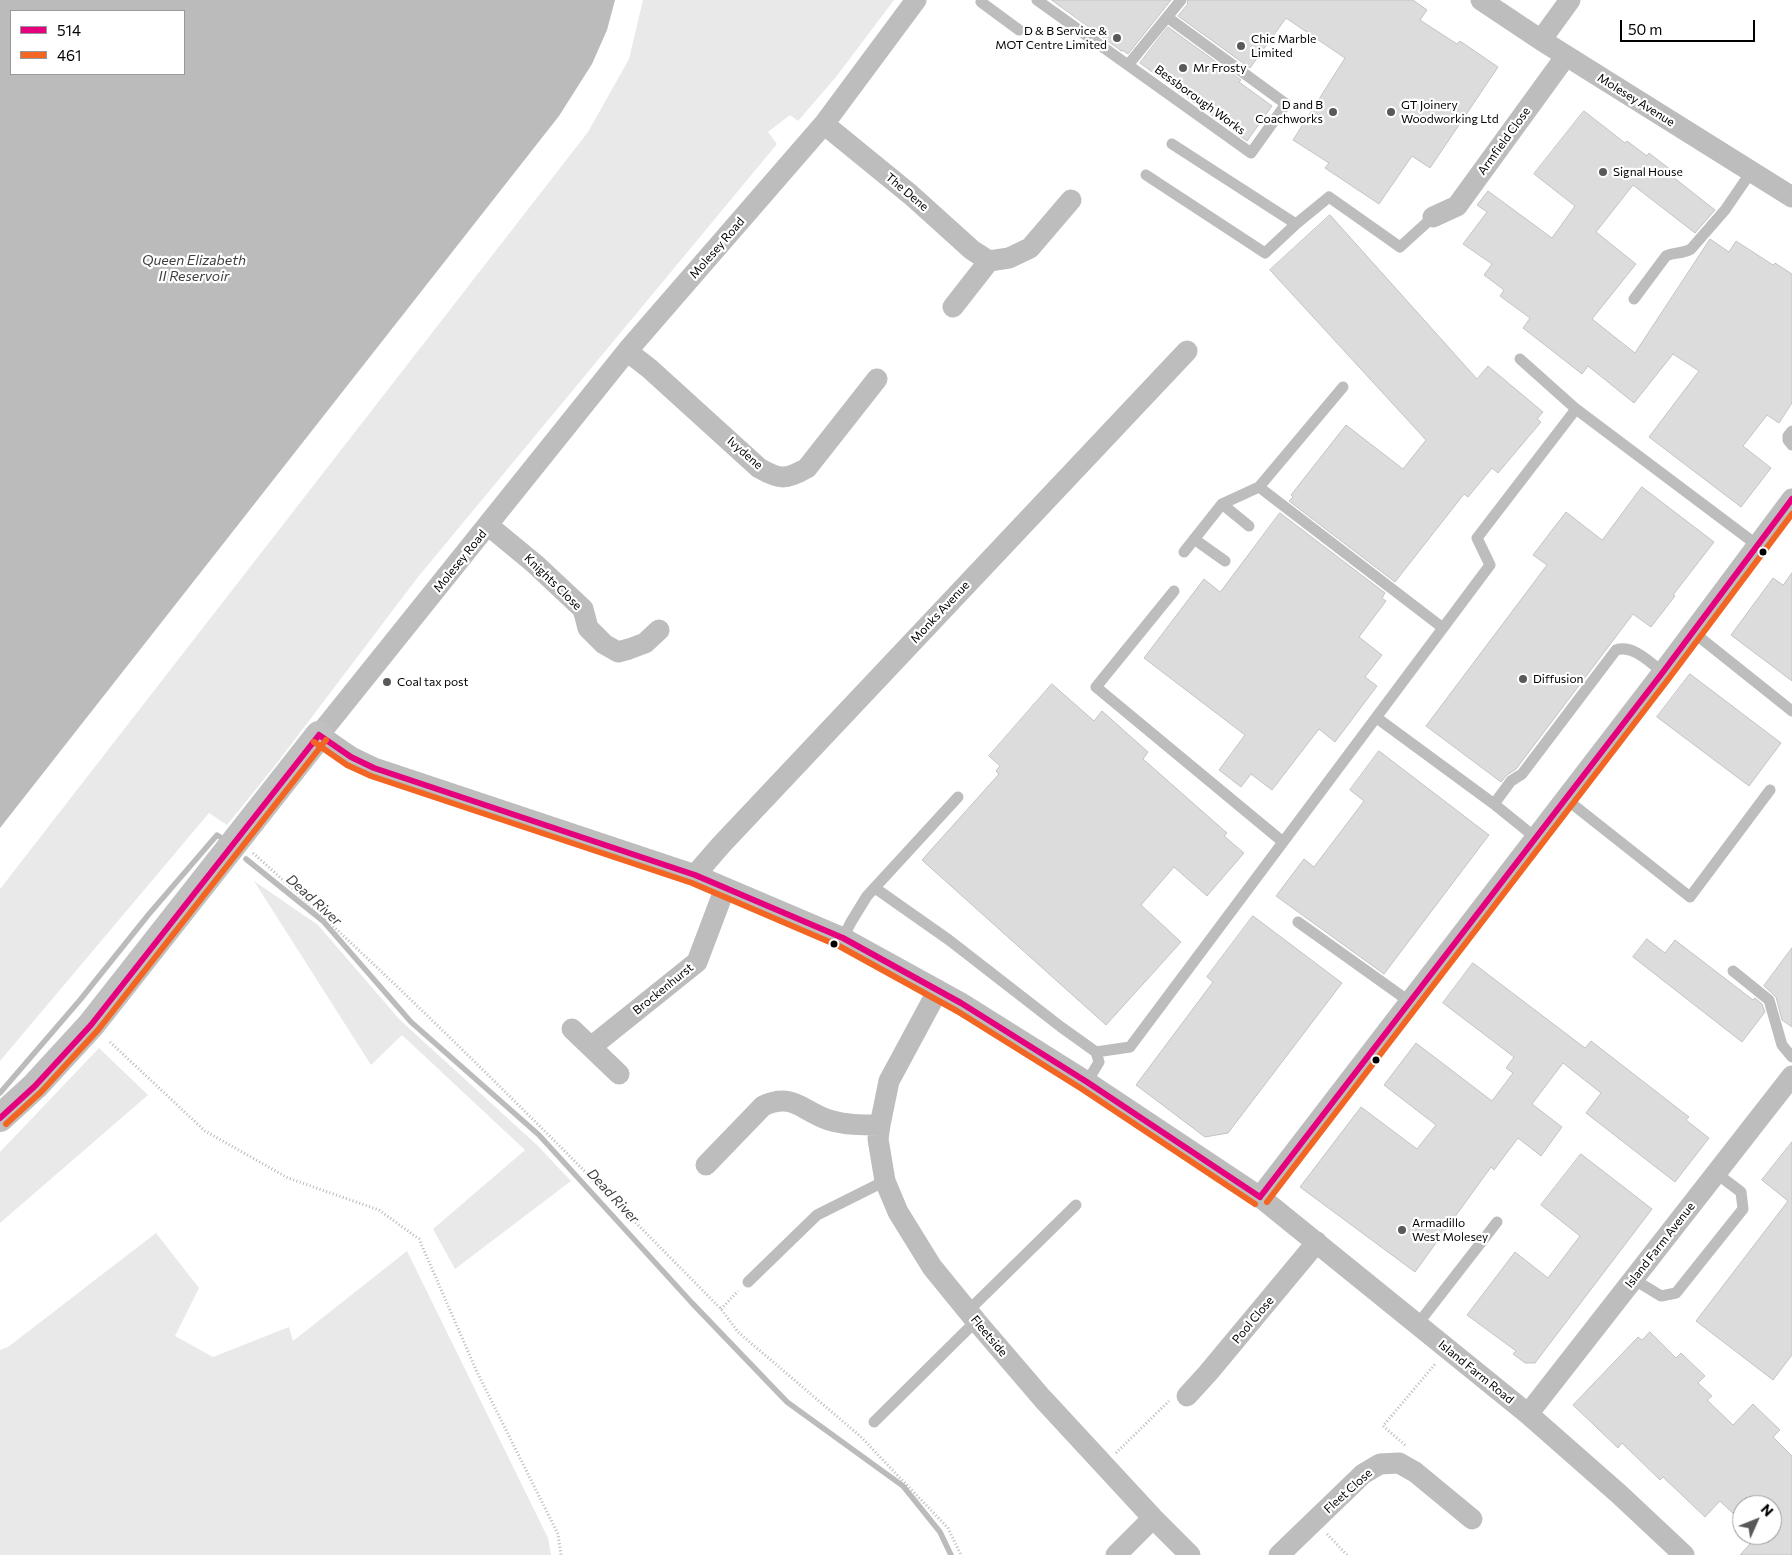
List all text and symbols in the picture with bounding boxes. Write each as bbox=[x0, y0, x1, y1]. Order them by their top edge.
legend bbox=[10, 10, 185, 75]
scale bar bbox=[1622, 10, 1757, 42]
text: 50 m bbox=[1628, 20, 1662, 38]
text: 514 bbox=[57, 21, 81, 39]
place label: D & B Service & MOT Centre Limited bbox=[995, 24, 1107, 52]
marker: D & B Service & MOT Centre Limited bbox=[1111, 32, 1123, 44]
place label: Chic Marble Limited bbox=[1251, 32, 1316, 60]
marker: Chic Marble Limited bbox=[1235, 40, 1247, 52]
text: 461 bbox=[57, 46, 82, 64]
place label: Mr Frosty bbox=[1193, 61, 1246, 75]
street label: Bessborough Works bbox=[1152, 62, 1248, 138]
marker: Mr Frosty bbox=[1177, 62, 1189, 74]
street label: Molesey Avenue bbox=[1595, 71, 1677, 129]
place label: D and B Coachworks bbox=[1255, 98, 1323, 126]
place label: GT Joinery Woodworking Ltd bbox=[1401, 98, 1499, 126]
street label: Armfield Close bbox=[1475, 104, 1533, 178]
marker: D and B Coachworks bbox=[1327, 106, 1339, 118]
marker: GT Joinery Woodworking Ltd bbox=[1385, 106, 1397, 118]
place label: Signal House bbox=[1613, 165, 1683, 179]
marker: Signal House bbox=[1597, 166, 1609, 178]
street label: The Dene bbox=[883, 170, 931, 214]
street label: Molesey Road bbox=[687, 215, 747, 281]
water label: Queen Elizabeth II Reservoir bbox=[142, 252, 246, 284]
street label: Ivydene bbox=[724, 434, 766, 472]
street label: Molesey Road bbox=[430, 527, 490, 595]
unlabelled marker bbox=[1758, 547, 1768, 557]
street label: Knights Close bbox=[521, 551, 585, 613]
street label: Monks Avenue bbox=[908, 578, 972, 646]
place label: Diffusion bbox=[1533, 672, 1583, 686]
marker: Diffusion bbox=[1517, 673, 1529, 685]
place label: Coal tax post bbox=[397, 675, 468, 689]
marker: Coal tax post bbox=[381, 676, 393, 688]
water label: Dead River bbox=[283, 871, 345, 929]
unlabelled marker bbox=[829, 939, 839, 949]
street label: Brockenhurst bbox=[630, 960, 696, 1018]
unlabelled marker bbox=[1371, 1055, 1381, 1065]
water label: Dead River bbox=[583, 1165, 643, 1227]
street label: Island Farm Avenue bbox=[1622, 1199, 1698, 1291]
place label: Armadillo West Molesey bbox=[1412, 1216, 1488, 1244]
marker: Armadillo West Molesey bbox=[1396, 1224, 1408, 1236]
street label: Pool Close bbox=[1229, 1293, 1277, 1347]
street label: Fleetside bbox=[968, 1313, 1010, 1359]
street label: Island Farm Road bbox=[1435, 1337, 1517, 1407]
street label: Fleet Close bbox=[1321, 1466, 1375, 1516]
north arrow bbox=[1732, 1495, 1782, 1545]
text: N bbox=[1758, 1500, 1777, 1520]

